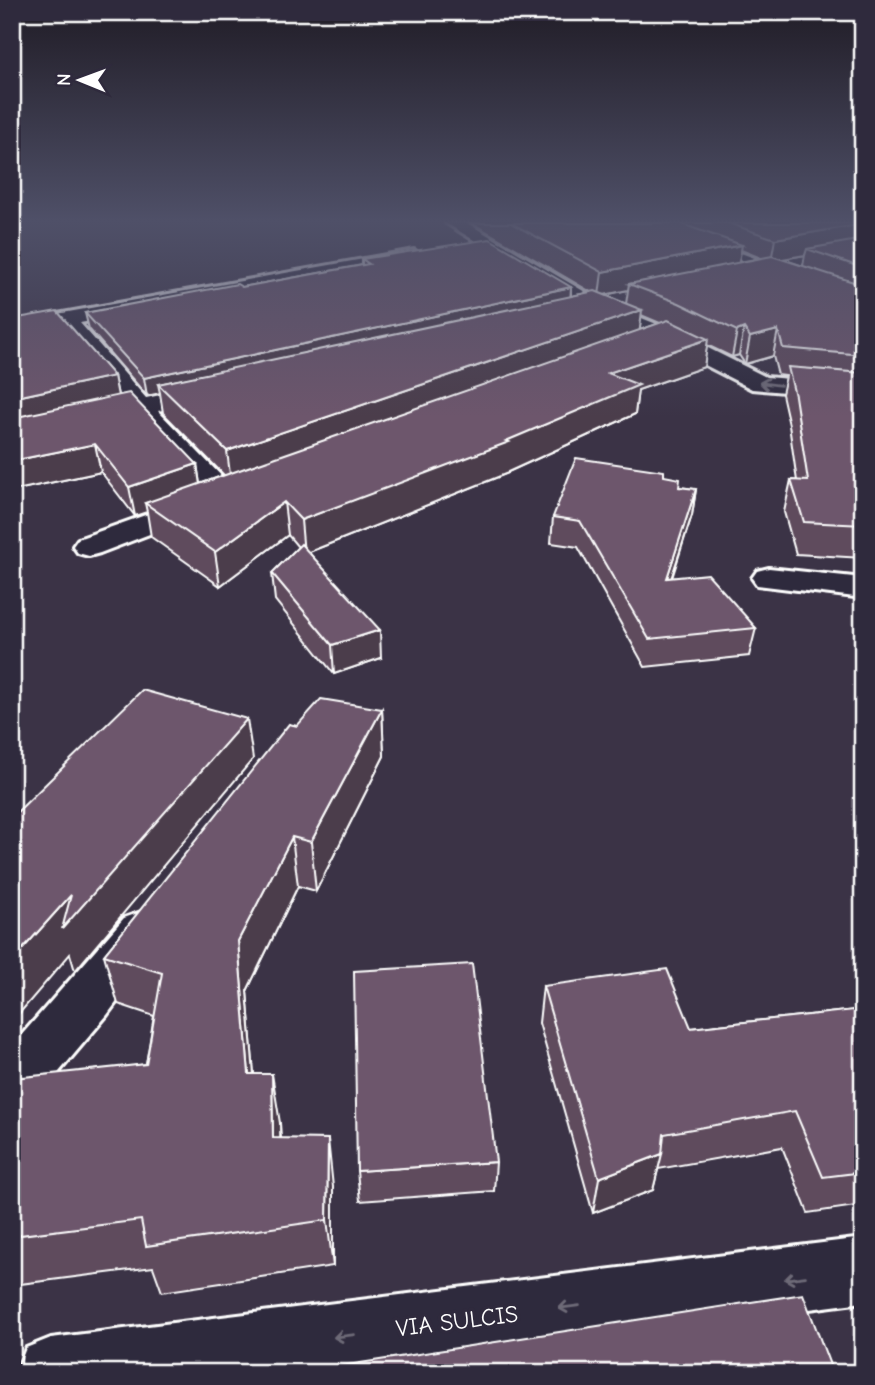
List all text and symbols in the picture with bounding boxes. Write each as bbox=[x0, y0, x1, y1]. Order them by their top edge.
north arrow bbox=[46, 46, 116, 116]
text: N bbox=[53, 73, 75, 86]
one-way arrow bbox=[760, 378, 782, 391]
one-way arrow bbox=[784, 1272, 807, 1285]
street label: VIA SULCIS bbox=[394, 1300, 520, 1342]
one-way arrow bbox=[559, 1301, 581, 1314]
one-way arrow bbox=[333, 1329, 356, 1342]

